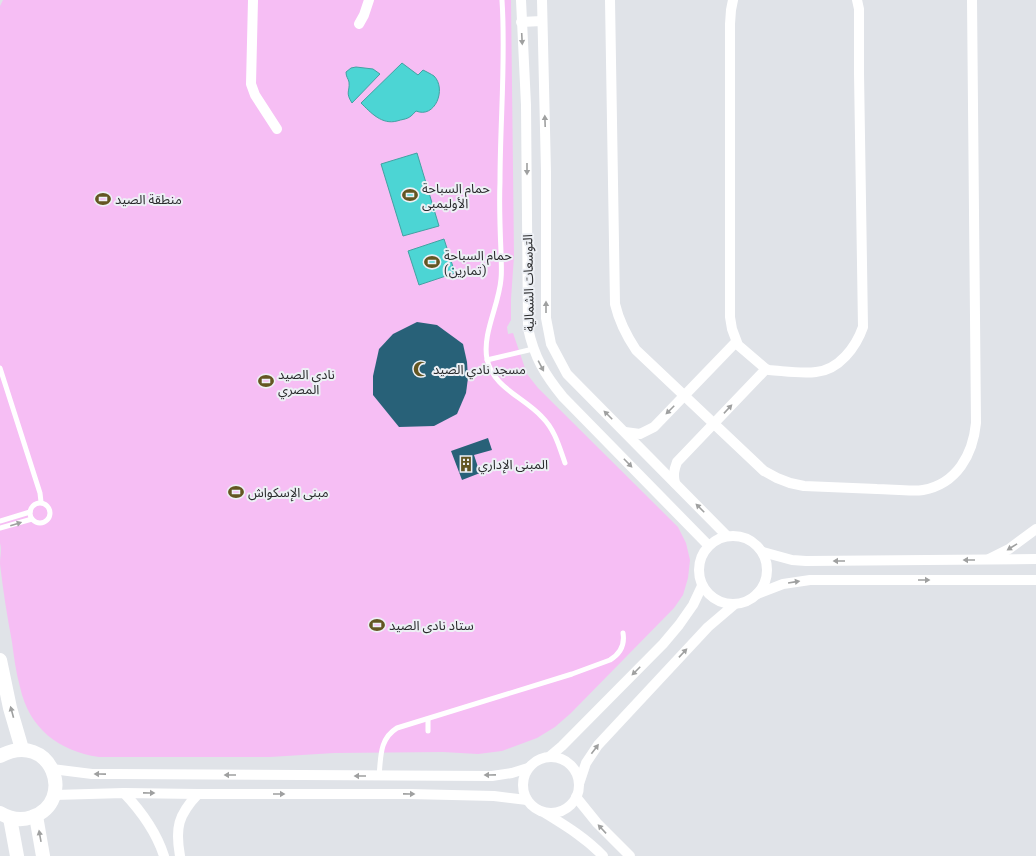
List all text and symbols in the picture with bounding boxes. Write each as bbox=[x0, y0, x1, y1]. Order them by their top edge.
one-way arrow bbox=[519, 33, 526, 45]
one-way arrow bbox=[542, 114, 548, 127]
one-way arrow bbox=[524, 163, 530, 176]
place label: حمام السباحة الأوليمبى bbox=[422, 180, 490, 212]
sports icon: حمام السباحة الأوليمبى bbox=[401, 186, 419, 204]
sports icon: منطقة الصيد bbox=[94, 190, 112, 208]
place label: منطقة الصيد bbox=[115, 191, 182, 207]
street label: التوسعات الشمالية bbox=[519, 234, 537, 332]
place label: حمام السباحة (تمارين) bbox=[444, 247, 512, 279]
sports icon: حمام السباحة (تمارين) bbox=[423, 253, 441, 271]
one-way arrow bbox=[543, 300, 549, 313]
mosque icon: مسجد نادي الصيد bbox=[412, 360, 430, 378]
one-way arrow bbox=[538, 360, 544, 372]
place label: مسجد نادي الصيد bbox=[433, 361, 526, 380]
place label: نادى الصيد المصري bbox=[278, 366, 335, 400]
sports icon: نادى الصيد المصري bbox=[257, 372, 275, 390]
one-way arrow bbox=[724, 404, 733, 414]
one-way arrow bbox=[665, 405, 675, 415]
one-way arrow bbox=[603, 410, 613, 420]
building icon: المبنى الإداري bbox=[457, 455, 475, 473]
place label: المبنى الإداري bbox=[478, 456, 548, 475]
one-way arrow bbox=[623, 458, 632, 468]
sports icon: مبنى الإسكواش bbox=[227, 483, 245, 501]
place label: مبنى الإسكواش bbox=[248, 484, 329, 502]
one-way arrow bbox=[695, 503, 704, 513]
one-way arrow bbox=[11, 521, 23, 527]
one-way arrow bbox=[1006, 543, 1018, 550]
one-way arrow bbox=[833, 557, 845, 564]
one-way arrow bbox=[962, 557, 975, 563]
one-way arrow bbox=[918, 577, 931, 583]
one-way arrow bbox=[788, 579, 800, 585]
sports icon: ستاد نادى الصيد bbox=[368, 616, 386, 634]
place label: ستاد نادى الصيد bbox=[389, 617, 474, 634]
one-way arrow bbox=[678, 649, 687, 658]
one-way arrow bbox=[631, 666, 641, 676]
one-way arrow bbox=[8, 706, 14, 718]
one-way arrow bbox=[591, 744, 600, 755]
one-way arrow bbox=[93, 771, 106, 777]
one-way arrow bbox=[223, 772, 236, 778]
one-way arrow bbox=[483, 772, 496, 778]
one-way arrow bbox=[353, 773, 366, 779]
one-way arrow bbox=[143, 790, 156, 796]
one-way arrow bbox=[273, 791, 286, 797]
one-way arrow bbox=[403, 791, 416, 797]
one-way arrow bbox=[597, 824, 607, 834]
one-way arrow bbox=[37, 830, 43, 842]

